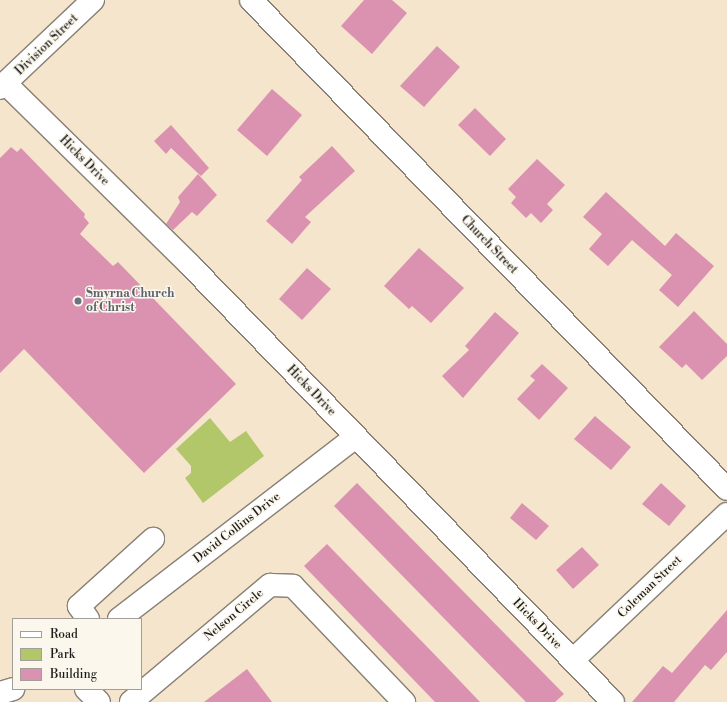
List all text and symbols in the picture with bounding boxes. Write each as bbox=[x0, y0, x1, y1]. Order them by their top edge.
street label: Division Street bbox=[13, 12, 81, 78]
street label: Hicks Drive bbox=[56, 133, 112, 189]
street label: Church Street bbox=[458, 213, 520, 277]
place label: Smyrna Church of Christ bbox=[86, 287, 174, 315]
marker: Smyrna Church of Christ bbox=[73, 296, 83, 306]
street label: Hicks Drive bbox=[283, 363, 339, 419]
street label: David Collins Drive bbox=[191, 490, 283, 566]
street label: Coleman Street bbox=[615, 553, 685, 621]
street label: Nelson Circle bbox=[201, 586, 267, 644]
street label: Hicks Drive bbox=[509, 596, 565, 652]
legend bbox=[12, 618, 142, 690]
text: Road bbox=[50, 627, 78, 642]
text: Park bbox=[50, 647, 75, 662]
text: Building bbox=[50, 667, 97, 682]

